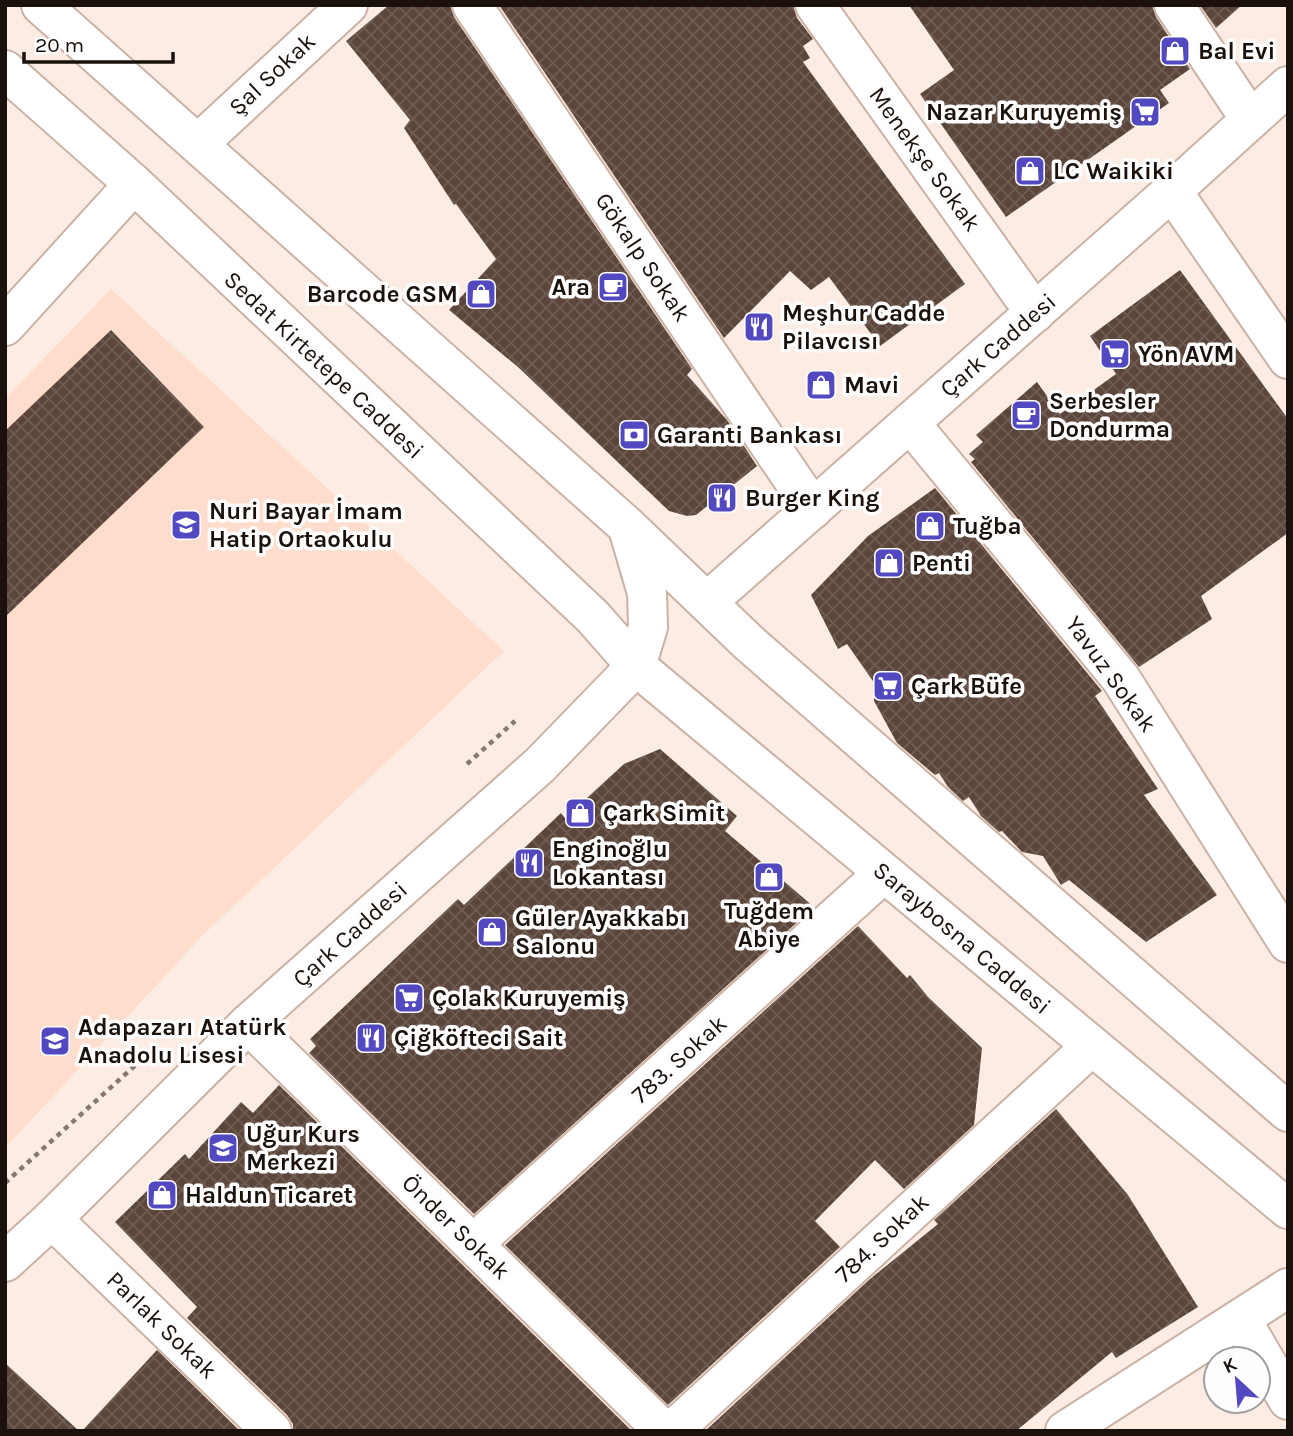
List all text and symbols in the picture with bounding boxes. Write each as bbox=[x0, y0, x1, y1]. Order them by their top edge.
scale bar bbox=[24, 21, 173, 65]
street label: Şal Sokak bbox=[223, 27, 321, 121]
text: 20 m bbox=[35, 33, 84, 57]
shop icon: Bal Evi bbox=[1158, 34, 1192, 68]
place label: Bal Evi bbox=[1198, 37, 1275, 65]
street label: Menekşe Sokak bbox=[863, 81, 987, 237]
supermarket icon: Nazar Kuruyemiş bbox=[1128, 95, 1162, 129]
place label: Nazar Kuruyemiş bbox=[926, 98, 1122, 126]
shop icon: LC Waikiki bbox=[1013, 154, 1047, 188]
place label: LC Waikiki bbox=[1053, 157, 1174, 185]
street label: Gökalp Sokak bbox=[590, 187, 696, 327]
street label: Sedat Kirtetepe Caddesi bbox=[218, 265, 430, 465]
cafe icon: Ara bbox=[596, 270, 630, 304]
place label: Ara bbox=[552, 273, 590, 301]
shop icon: Barcode GSM bbox=[464, 277, 498, 311]
place label: Barcode GSM bbox=[307, 280, 458, 308]
street label: Çark Caddesi bbox=[934, 287, 1062, 403]
place label: Meşhur Cadde Pilavcısı bbox=[782, 299, 945, 355]
restaurant icon: Meşhur Cadde Pilavcısı bbox=[742, 310, 776, 344]
supermarket icon: Yön AVM bbox=[1098, 337, 1132, 371]
place label: Yön AVM bbox=[1138, 340, 1234, 368]
shop icon: Mavi bbox=[804, 368, 838, 402]
place label: Mavi bbox=[844, 371, 899, 399]
place label: Serbesler Dondurma bbox=[1049, 387, 1170, 443]
cafe icon: Serbesler Dondurma bbox=[1009, 398, 1043, 432]
bank icon: Garanti Bankası bbox=[617, 418, 651, 452]
place label: Garanti Bankası bbox=[657, 421, 842, 449]
restaurant icon: Burger King bbox=[705, 481, 739, 515]
place label: Burger King bbox=[745, 484, 880, 512]
place label: Nuri Bayar İmam Hatip Ortaokulu bbox=[209, 497, 403, 553]
school or university icon: Nuri Bayar İmam Hatip Ortaokulu bbox=[169, 508, 203, 542]
shop icon: Tuğba bbox=[913, 509, 947, 543]
place label: Tuğba bbox=[953, 512, 1022, 540]
shop icon: Penti bbox=[872, 546, 906, 580]
place label: Penti bbox=[912, 549, 971, 577]
street label: Yavuz Sokak bbox=[1060, 611, 1162, 737]
supermarket icon: Çark Büfe bbox=[871, 669, 905, 703]
place label: Çark Büfe bbox=[911, 672, 1022, 700]
shop icon: Çark Simit bbox=[563, 796, 597, 830]
place label: Çark Simit bbox=[603, 799, 725, 827]
place label: Enginoğlu Lokantası bbox=[552, 835, 668, 891]
restaurant icon: Enginoğlu Lokantası bbox=[512, 846, 546, 880]
street label: Saraybosna Caddesi bbox=[868, 856, 1056, 1020]
shop icon: Tuğdem Abiye bbox=[752, 860, 786, 894]
street label: Çark Caddesi bbox=[287, 875, 413, 993]
place label: Tuğdem Abiye bbox=[724, 897, 814, 953]
place label: Güler Ayakkabı Salonu bbox=[515, 904, 687, 960]
shop icon: Güler Ayakkabı Salonu bbox=[475, 915, 509, 949]
supermarket icon: Çolak Kuruyemiş bbox=[392, 981, 426, 1015]
place label: Çolak Kuruyemiş bbox=[432, 984, 626, 1012]
street label: 783. Sokak bbox=[626, 1009, 732, 1109]
place label: Adapazarı Atatürk Anadolu Lisesi bbox=[78, 1013, 286, 1069]
restaurant icon: Çiğköfteci Sait bbox=[354, 1021, 388, 1055]
school or university icon: Adapazarı Atatürk Anadolu Lisesi bbox=[38, 1024, 72, 1058]
place label: Çiğköfteci Sait bbox=[394, 1024, 563, 1052]
place label: Uğur Kurs Merkezi bbox=[246, 1120, 360, 1176]
school or university icon: Uğur Kurs Merkezi bbox=[206, 1131, 240, 1165]
street label: Önder Sokak bbox=[396, 1169, 516, 1285]
shop icon: Haldun Ticaret bbox=[145, 1178, 179, 1212]
place label: Haldun Ticaret bbox=[185, 1181, 353, 1209]
street label: 784. Sokak bbox=[830, 1188, 934, 1288]
street label: Parlak Sokak bbox=[101, 1266, 223, 1384]
north arrow bbox=[1202, 1345, 1272, 1415]
text: K bbox=[1220, 1353, 1241, 1378]

